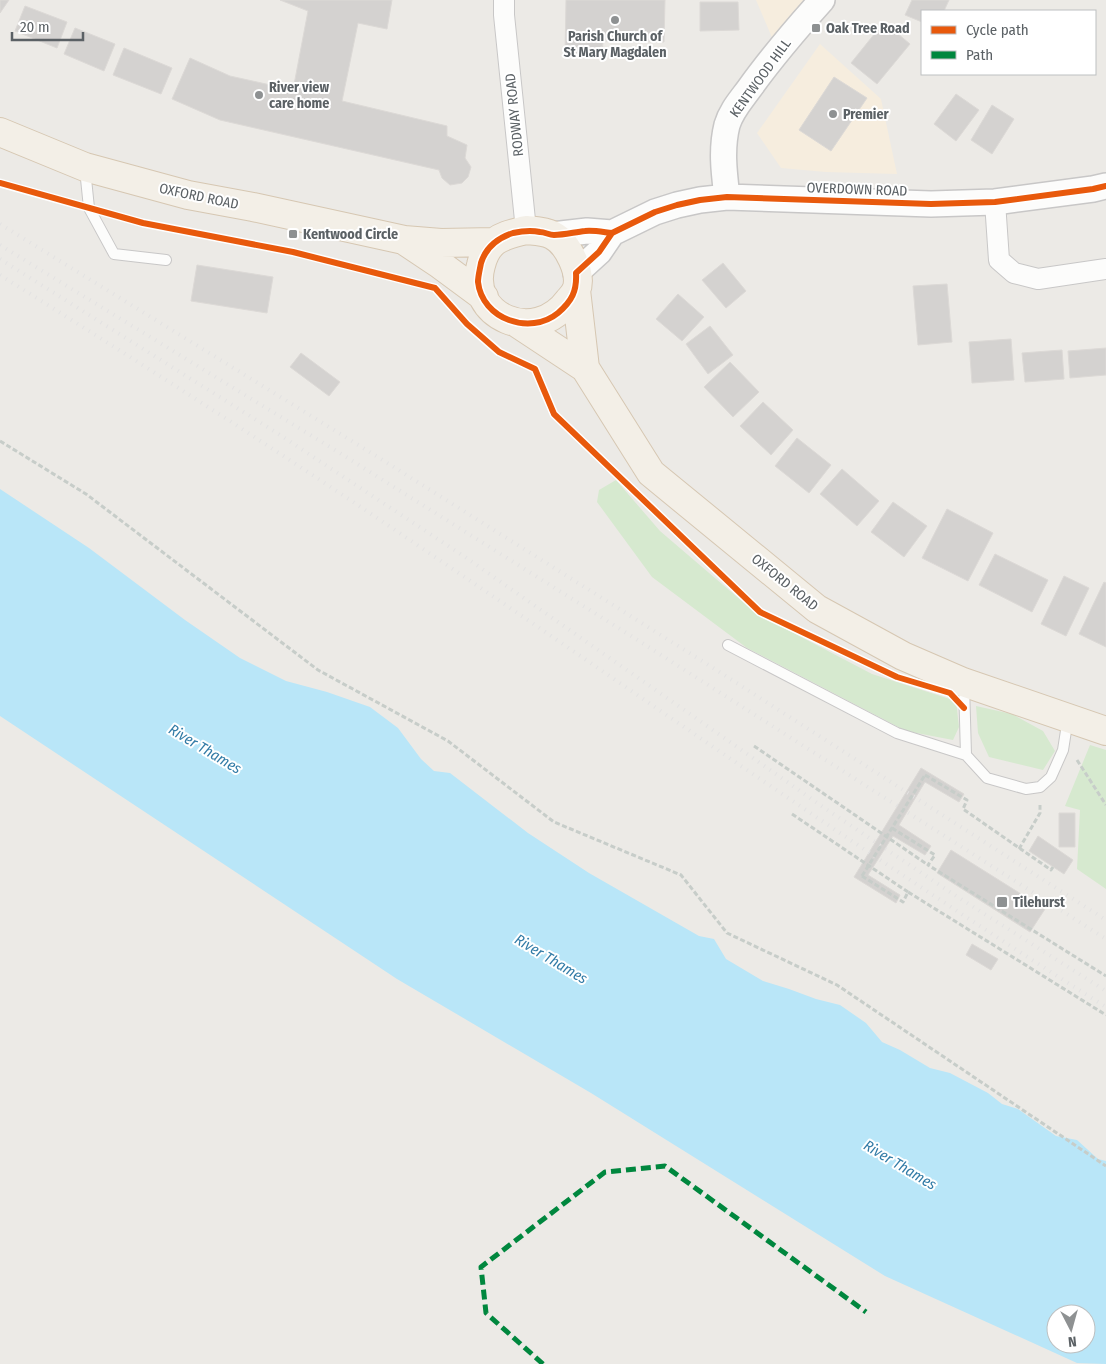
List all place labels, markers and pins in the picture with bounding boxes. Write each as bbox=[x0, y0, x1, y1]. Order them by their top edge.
marker: Parish Church of St Mary Magdalen bbox=[609, 14, 621, 26]
place label: Oak Tree Road bbox=[826, 20, 910, 37]
marker: Oak Tree Road bbox=[810, 22, 822, 34]
place label: Parish Church of St Mary Magdalen bbox=[563, 28, 667, 61]
place label: River view care home bbox=[269, 79, 329, 112]
marker: River view care home bbox=[253, 89, 265, 101]
place label: Premier bbox=[843, 106, 890, 123]
marker: Premier bbox=[827, 108, 839, 120]
place label: Kentwood Circle bbox=[303, 226, 398, 243]
marker: Kentwood Circle bbox=[287, 228, 299, 240]
place label: Tilehurst bbox=[1013, 894, 1066, 911]
marker: Tilehurst bbox=[995, 895, 1009, 909]

